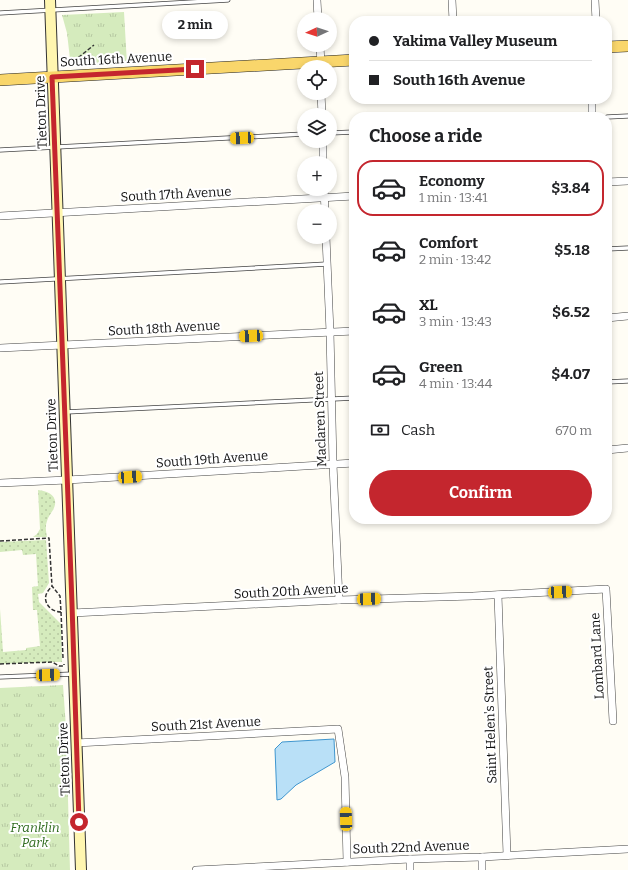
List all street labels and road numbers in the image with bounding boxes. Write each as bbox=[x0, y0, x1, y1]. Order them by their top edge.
street label: South 16th Avenue bbox=[60, 49, 172, 69]
street label: Tieton Drive bbox=[32, 75, 50, 149]
street label: South 17th Avenue bbox=[120, 184, 232, 204]
street label: South 18th Avenue bbox=[108, 318, 220, 338]
street label: Maclaren Street bbox=[311, 371, 329, 467]
street label: Tieton Drive bbox=[43, 398, 61, 472]
street label: South 19th Avenue bbox=[155, 448, 269, 470]
street label: South 20th Avenue bbox=[233, 581, 349, 601]
street label: Lombard Lane bbox=[587, 612, 607, 700]
street label: Saint Helen's Street bbox=[480, 666, 500, 784]
street label: South 21st Avenue bbox=[151, 714, 261, 734]
street label: Tieton Drive bbox=[55, 722, 73, 796]
street label: South 22nd Avenue bbox=[352, 837, 470, 857]

